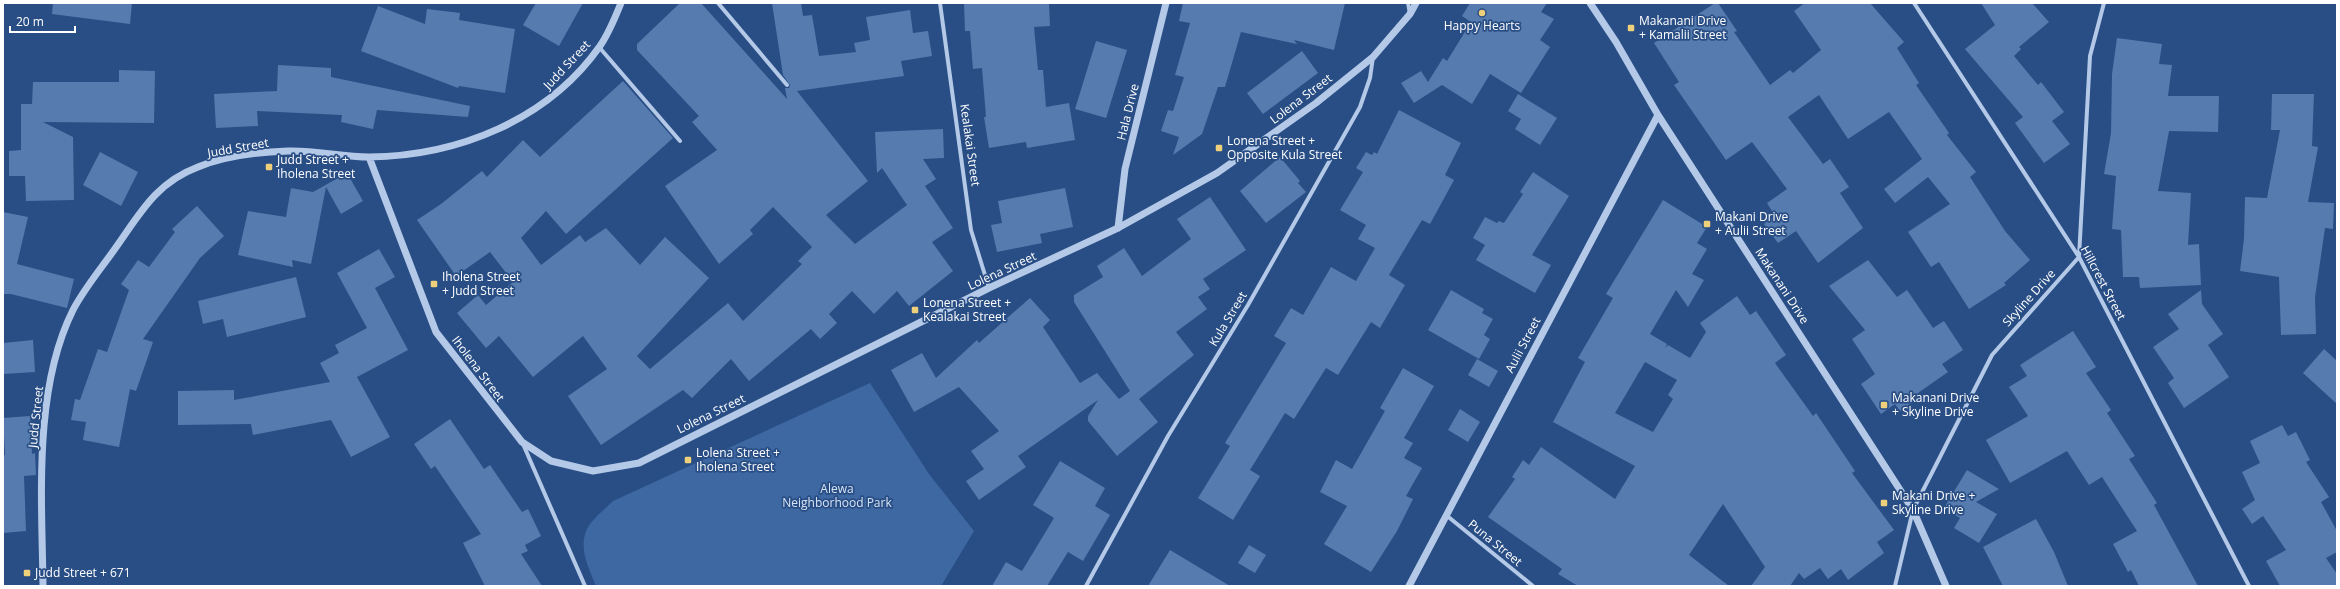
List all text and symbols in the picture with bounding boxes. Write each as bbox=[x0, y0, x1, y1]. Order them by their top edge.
scale bar bbox=[10, 8, 75, 34]
marker: Happy Hearts bbox=[1477, 8, 1487, 18]
place label: Makanani Drive + Kamalii Street bbox=[1639, 12, 1727, 43]
text: 20 m bbox=[16, 13, 44, 30]
place label: Happy Hearts bbox=[1444, 17, 1521, 34]
marker: Makanani Drive + Kamalii Street bbox=[1626, 23, 1636, 33]
street label: Judd Street bbox=[539, 36, 594, 94]
street label: Lolena Street bbox=[1266, 70, 1335, 128]
street label: Hala Drive bbox=[1112, 82, 1143, 142]
street label: Kealakai Street bbox=[956, 103, 985, 187]
place label: Lonena Street + Opposite Kula Street bbox=[1227, 132, 1342, 163]
street label: Judd Street bbox=[205, 134, 270, 161]
marker: Lonena Street + Opposite Kula Street bbox=[1214, 143, 1224, 153]
place label: Judd Street + Iholena Street bbox=[276, 151, 355, 182]
marker: Judd Street + Iholena Street bbox=[264, 162, 274, 172]
place label: Makani Drive + Aulii Street bbox=[1715, 208, 1789, 239]
marker: Makani Drive + Aulii Street bbox=[1702, 219, 1712, 229]
street label: Hillcrest Street bbox=[2077, 243, 2130, 323]
street label: Makanani Drive bbox=[1752, 244, 1813, 327]
street label: Lolena Street bbox=[965, 247, 1039, 294]
street label: Skyline Drive bbox=[1998, 265, 2059, 330]
place label: Iholena Street + Judd Street bbox=[442, 268, 520, 299]
marker: Iholena Street + Judd Street bbox=[429, 279, 439, 289]
street label: Kula Street bbox=[1205, 288, 1251, 349]
place label: Lonena Street + Kealakai Street bbox=[923, 294, 1011, 325]
marker: Lonena Street + Kealakai Street bbox=[910, 305, 920, 315]
street label: Aulii Street bbox=[1501, 314, 1544, 376]
street label: Iholena Street bbox=[448, 332, 509, 405]
street label: Judd Street bbox=[24, 385, 47, 450]
place label: Makanani Drive + Skyline Drive bbox=[1892, 389, 1980, 420]
street label: Lolena Street bbox=[674, 390, 748, 437]
marker: Makanani Drive + Skyline Drive bbox=[1879, 400, 1889, 410]
place label: Lolena Street + Iholena Street bbox=[696, 444, 780, 475]
marker: Lolena Street + Iholena Street bbox=[683, 455, 693, 465]
park label: Alewa Neighborhood Park bbox=[782, 480, 892, 511]
place label: Makani Drive + Skyline Drive bbox=[1892, 487, 1975, 518]
marker: Makani Drive + Skyline Drive bbox=[1879, 498, 1889, 508]
street label: Puna Street bbox=[1465, 515, 1526, 570]
place label: Judd Street + 671 bbox=[34, 564, 131, 581]
marker: Judd Street + 671 bbox=[22, 568, 32, 578]

